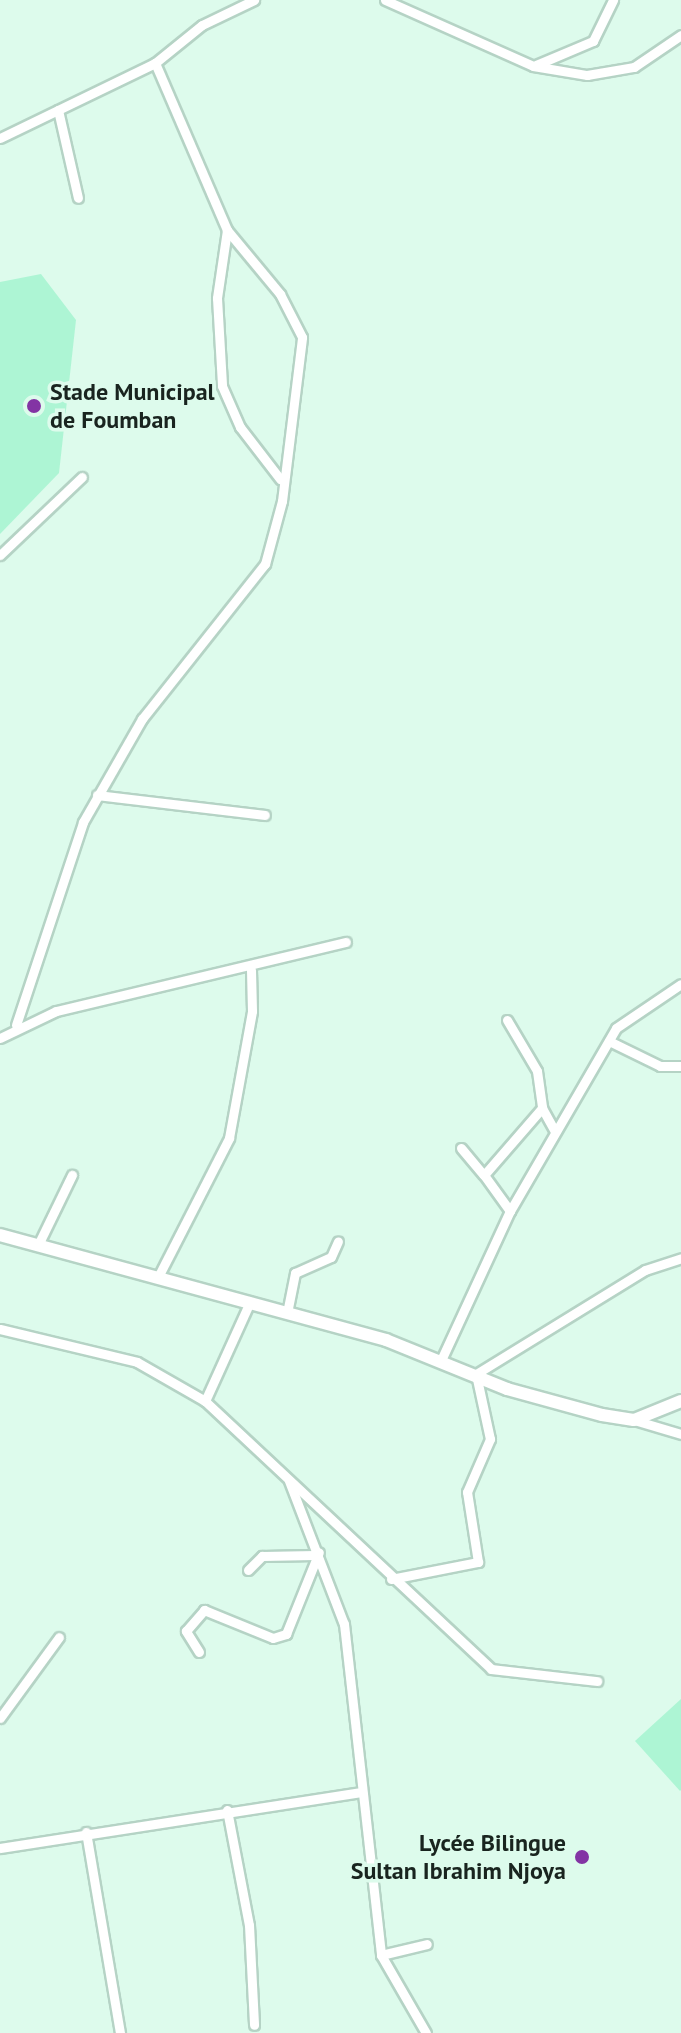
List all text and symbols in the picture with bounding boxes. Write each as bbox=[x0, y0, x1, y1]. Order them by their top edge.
place label: Stade Municipal de Foumban bbox=[50, 378, 215, 434]
marker: Stade Municipal de Foumban bbox=[25, 397, 43, 415]
place label: Lycée Bilingue Sultan Ibrahim Njoya bbox=[351, 1829, 566, 1885]
marker: Lycée Bilingue Sultan Ibrahim Njoya bbox=[573, 1848, 591, 1866]

